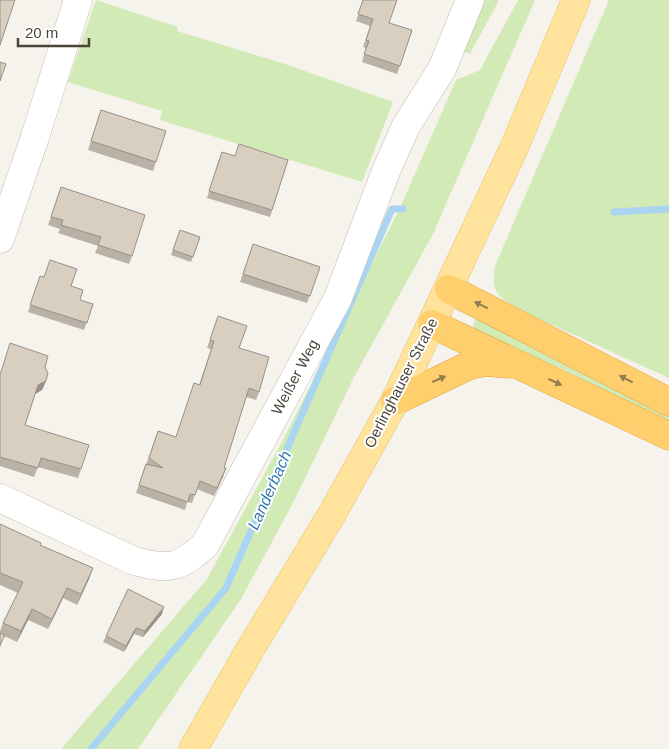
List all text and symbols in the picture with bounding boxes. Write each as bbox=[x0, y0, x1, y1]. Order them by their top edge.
scale bar bbox=[18, 15, 89, 47]
text: 20 m bbox=[25, 24, 58, 41]
one-way arrow bbox=[474, 301, 488, 309]
street label: Oerlinghauser Straße bbox=[360, 315, 441, 451]
street label: Weißer Weg bbox=[268, 336, 322, 417]
one-way arrow bbox=[432, 375, 446, 383]
one-way arrow bbox=[618, 375, 633, 383]
one-way arrow bbox=[548, 378, 562, 386]
water label: Landerbach bbox=[245, 448, 294, 532]

